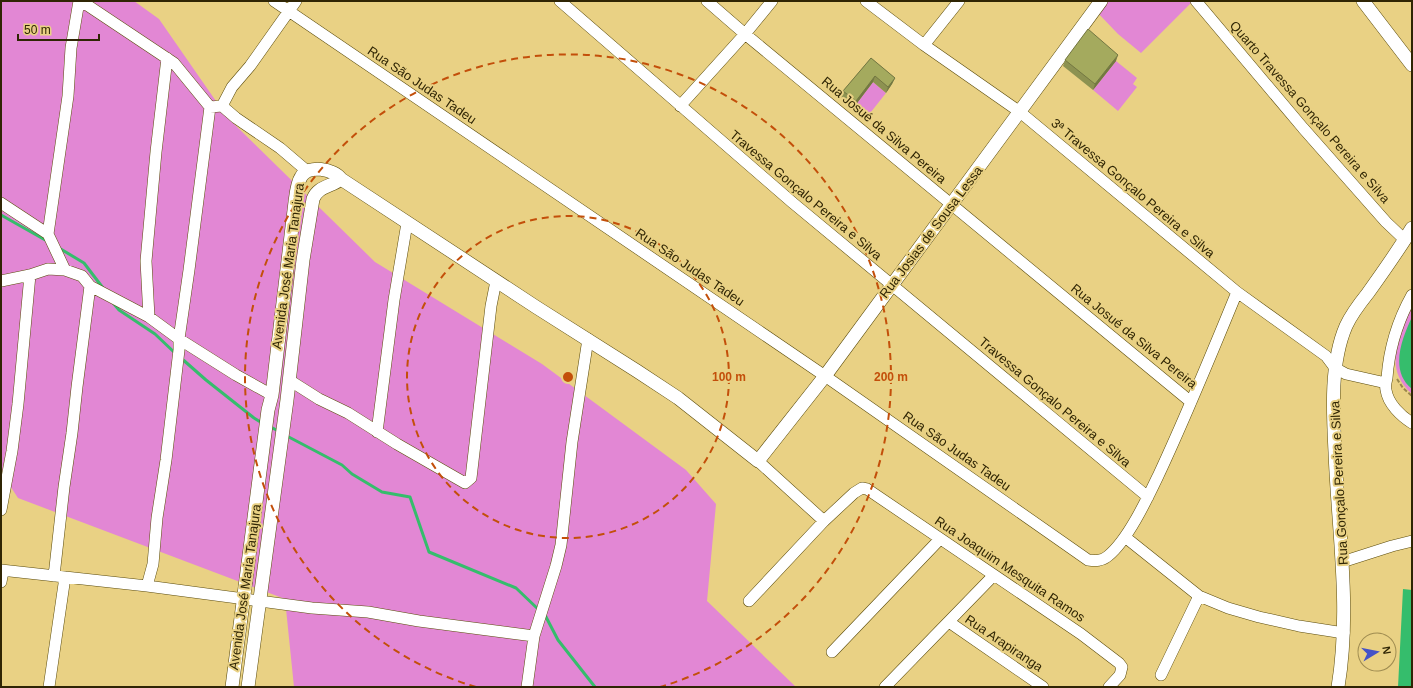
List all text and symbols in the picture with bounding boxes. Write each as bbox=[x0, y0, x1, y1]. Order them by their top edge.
scale bar bbox=[18, 16, 99, 42]
street label: Quarto Travessa Gonçalo Pereira e Silva bbox=[1227, 18, 1394, 207]
text: 50 m bbox=[24, 23, 51, 37]
street label: Rua São Judas Tadeu bbox=[365, 43, 479, 127]
street label: Rua Josué da Silva Pereira bbox=[819, 74, 950, 187]
street label: 3ª Travessa Gonçalo Pereira e Silva bbox=[1048, 115, 1218, 261]
street label: Travessa Gonçalo Pereira e Silva bbox=[727, 127, 885, 263]
street label: Rua Josias de Sousa Lessa bbox=[877, 163, 986, 301]
street label: Avenida José Maria Tanajura bbox=[269, 181, 307, 350]
street label: Rua São Judas Tadeu bbox=[633, 225, 747, 309]
street label: Rua Josué da Silva Pereira bbox=[1068, 281, 1201, 392]
street label: Travessa Gonçalo Pereira e Silva bbox=[976, 334, 1134, 470]
centre of rings bbox=[561, 370, 575, 384]
text: 100 m bbox=[712, 370, 746, 384]
text: 200 m bbox=[874, 370, 908, 384]
street label: Rua Gonçalo Pereira e Silva bbox=[1327, 400, 1351, 565]
street label: Rua São Judas Tadeu bbox=[900, 408, 1014, 494]
street label: Avenida José Maria Tanajura bbox=[226, 502, 264, 671]
street label: Rua Joaquim Mesquita Ramos bbox=[932, 513, 1088, 625]
street label: Rua Arapiranga bbox=[962, 612, 1046, 675]
north arrow bbox=[1357, 632, 1397, 672]
text: N bbox=[1380, 645, 1393, 655]

